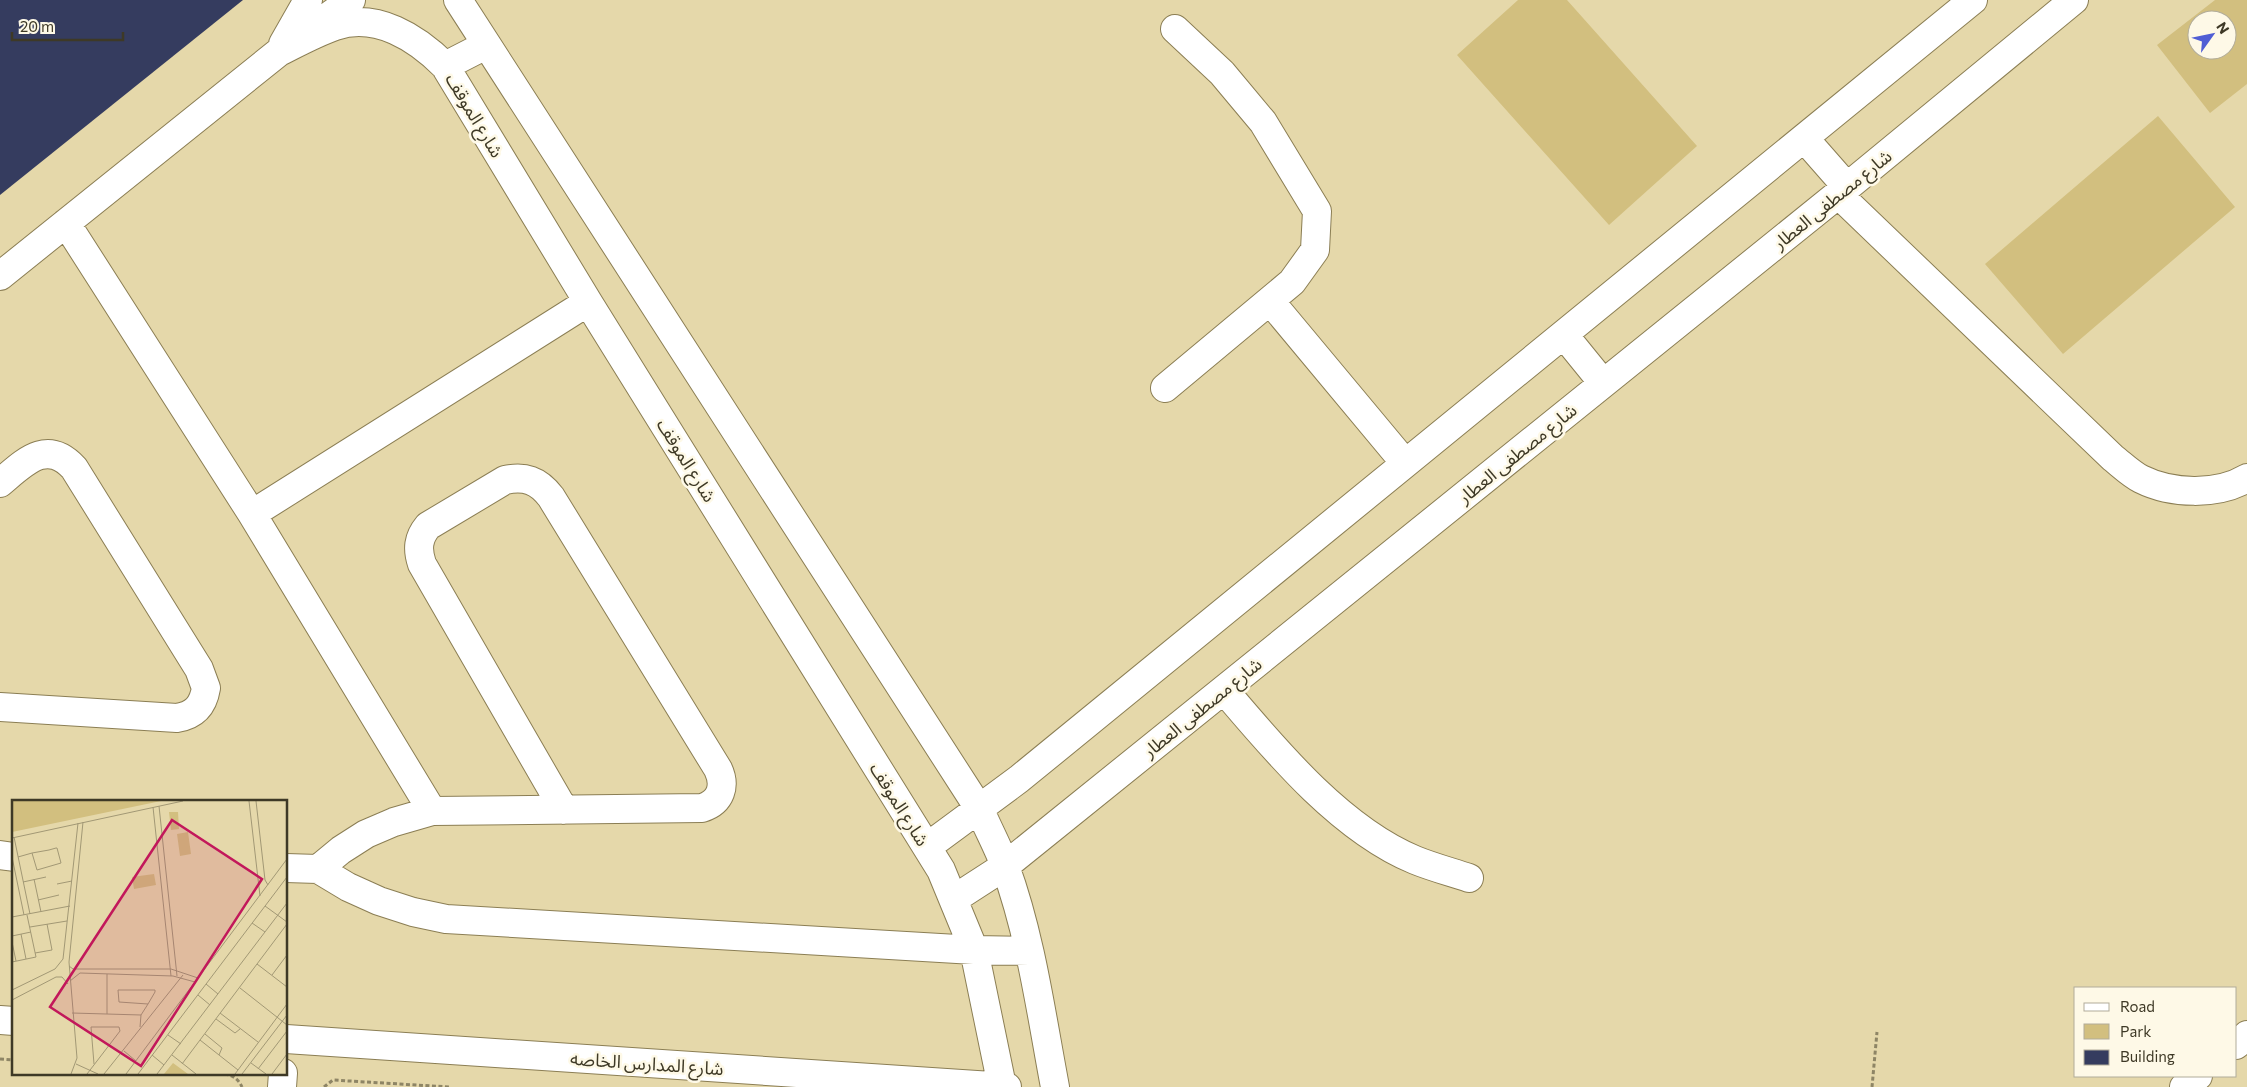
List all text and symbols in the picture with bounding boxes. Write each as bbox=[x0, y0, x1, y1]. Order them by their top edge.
scale bar bbox=[12, 10, 124, 42]
north arrow bbox=[2187, 10, 2237, 60]
text: 20 m bbox=[20, 17, 54, 35]
text: N bbox=[2213, 19, 2233, 37]
street label: شارع الموقف bbox=[438, 69, 509, 163]
street label: شارع مصطفى العطار bbox=[1767, 144, 1898, 257]
street label: شارع مصطفى العطار bbox=[1452, 398, 1583, 511]
street label: شارع الموقف bbox=[649, 414, 721, 508]
street label: شارع مصطفى العطار bbox=[1137, 652, 1268, 765]
street label: شارع الموقف bbox=[862, 758, 934, 852]
inset map bbox=[12, 800, 288, 1074]
legend bbox=[2074, 987, 2237, 1077]
text: Road bbox=[2120, 997, 2155, 1015]
text: Park bbox=[2120, 1022, 2151, 1040]
street label: شارع المدارس الخاصه bbox=[569, 1047, 724, 1083]
text: Building bbox=[2120, 1047, 2175, 1065]

